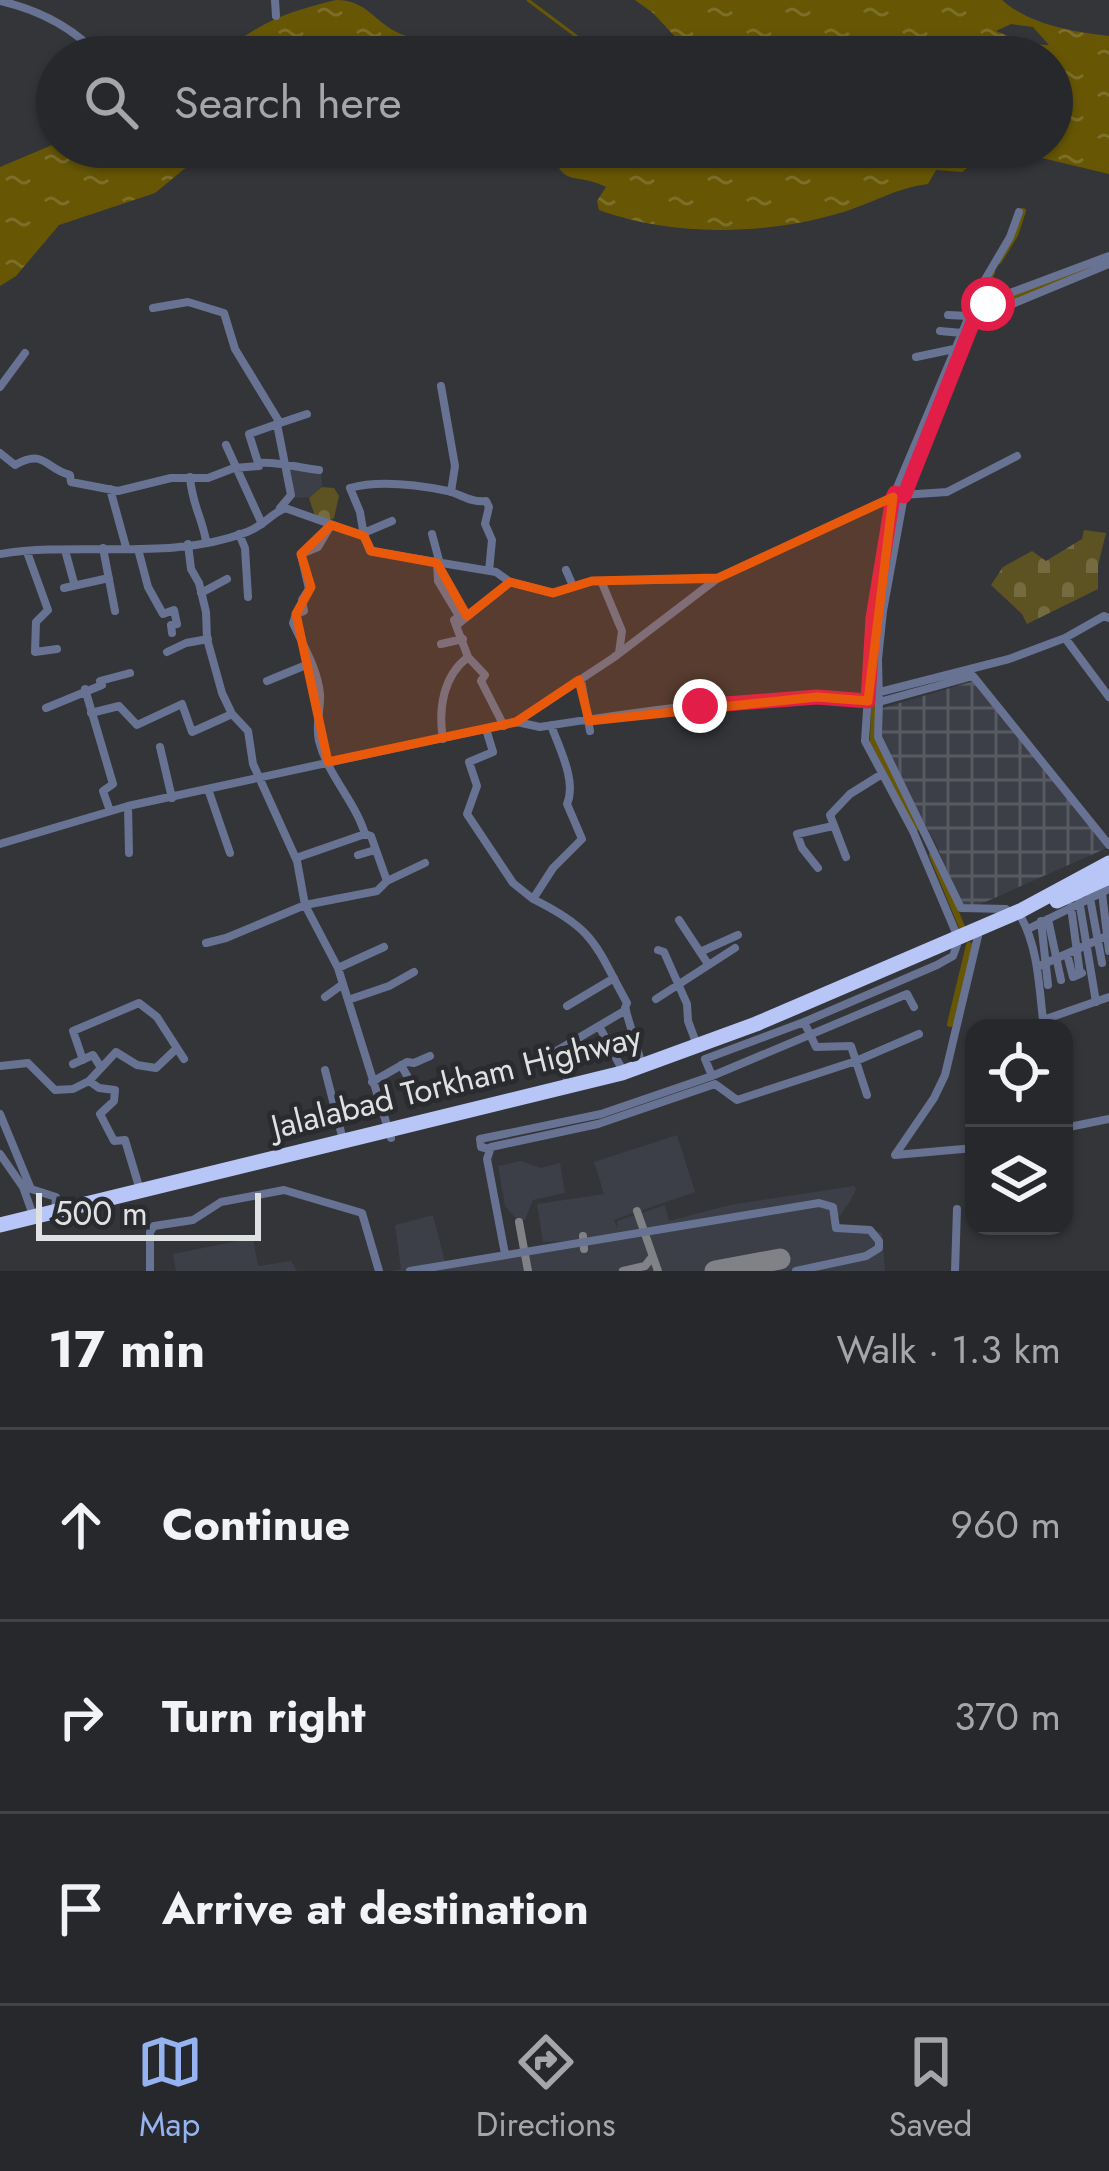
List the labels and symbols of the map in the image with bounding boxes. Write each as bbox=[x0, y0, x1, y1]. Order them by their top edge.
route start bbox=[961, 277, 1015, 331]
route end bbox=[673, 679, 727, 733]
street label: Jalalabad Torkham Highway bbox=[262, 1013, 646, 1151]
scale bar bbox=[36, 1187, 261, 1240]

